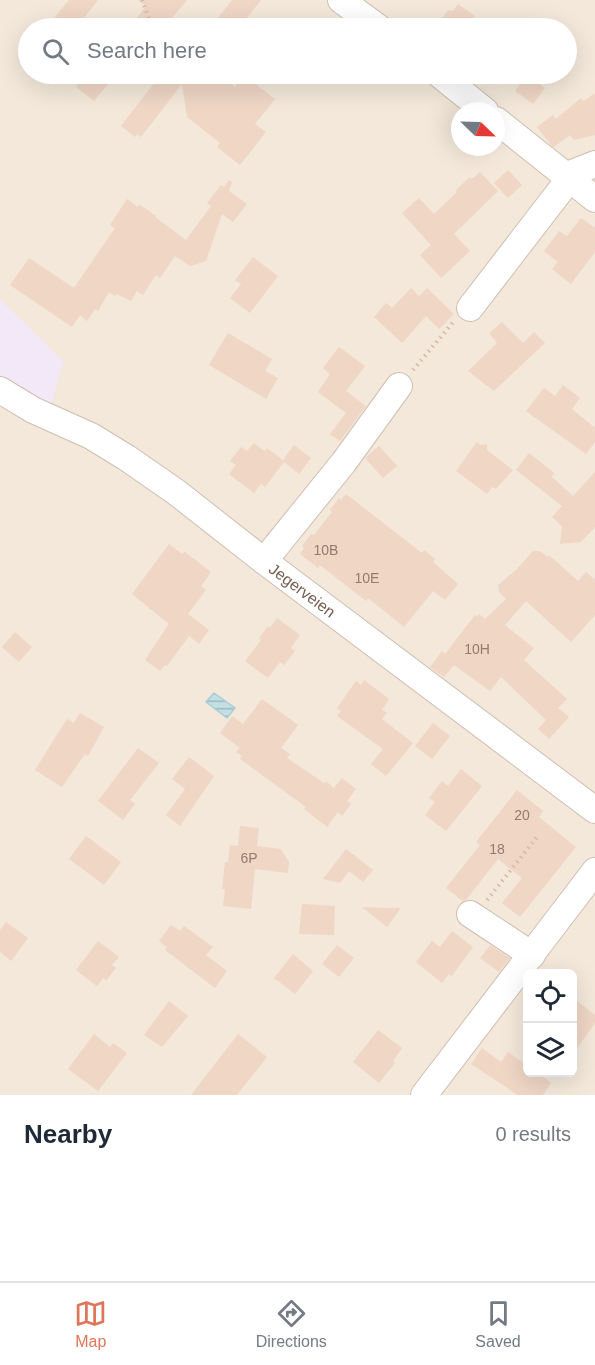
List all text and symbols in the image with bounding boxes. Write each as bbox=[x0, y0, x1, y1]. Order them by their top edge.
search box bbox=[18, 18, 577, 84]
icon: search bbox=[39, 35, 72, 68]
text: Search here bbox=[87, 38, 207, 63]
north arrow bbox=[451, 102, 505, 156]
house number: 10B bbox=[314, 542, 338, 558]
street label: Jegerveien bbox=[266, 560, 339, 621]
house number: 10E bbox=[355, 570, 379, 586]
house number: 10H bbox=[464, 641, 490, 657]
house number: 20 bbox=[514, 807, 530, 823]
house number: 18 bbox=[489, 841, 505, 857]
house number: 6P bbox=[240, 850, 258, 866]
map controls bbox=[523, 969, 577, 1077]
button: locate bbox=[523, 969, 577, 1023]
button: layers bbox=[523, 1023, 577, 1077]
text: Nearby bbox=[24, 1119, 112, 1149]
text: 0 results bbox=[495, 1123, 571, 1145]
tab: Map bbox=[74, 1297, 107, 1351]
tab: Directions bbox=[256, 1297, 327, 1351]
tab: Saved bbox=[475, 1297, 521, 1351]

